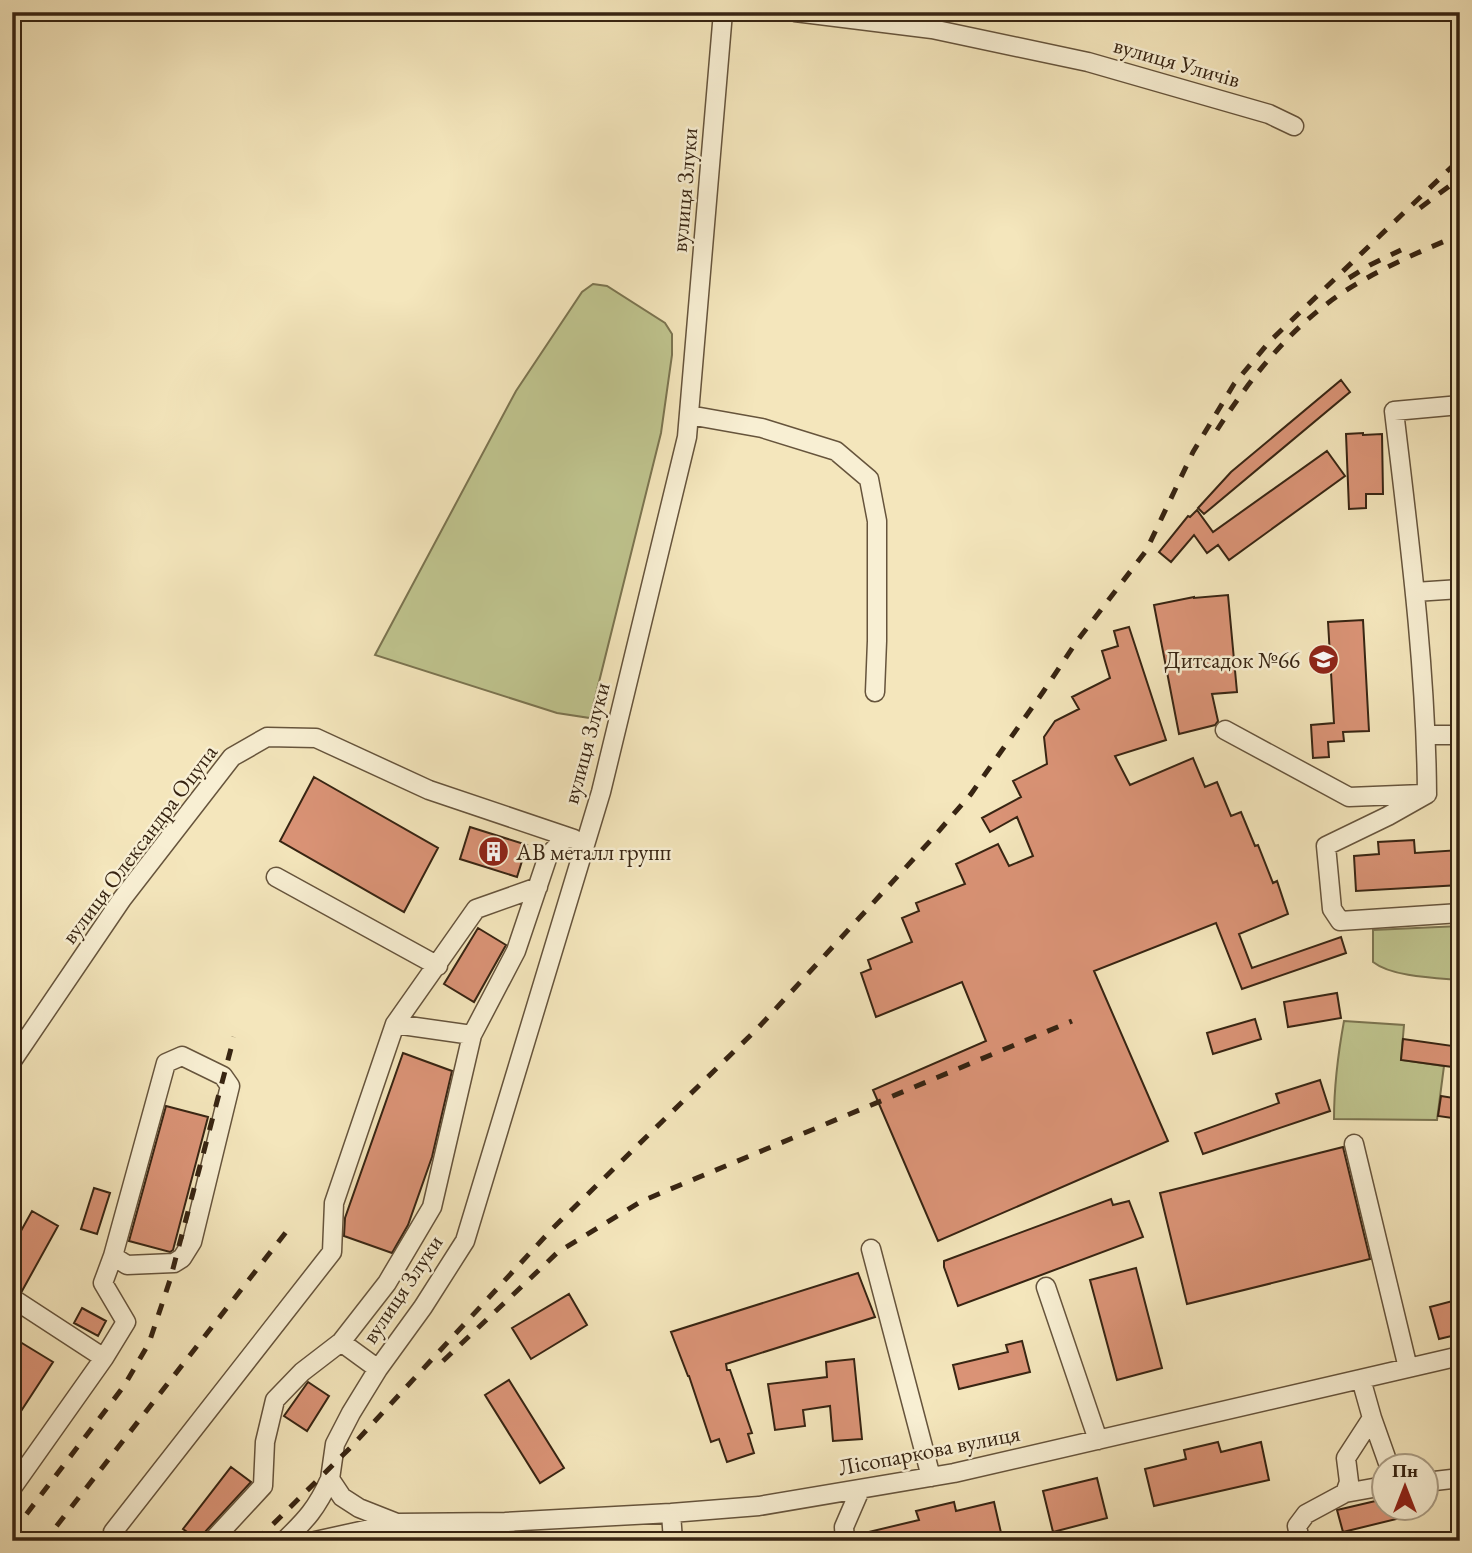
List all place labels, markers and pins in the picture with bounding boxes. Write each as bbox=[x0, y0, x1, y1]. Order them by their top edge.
school or university icon: Дитсадок №66 bbox=[1306, 643, 1340, 677]
place label: Дитсадок №66 bbox=[1165, 645, 1300, 675]
building icon: АВ металл групп bbox=[476, 835, 510, 869]
place label: АВ металл групп bbox=[515, 837, 672, 867]

